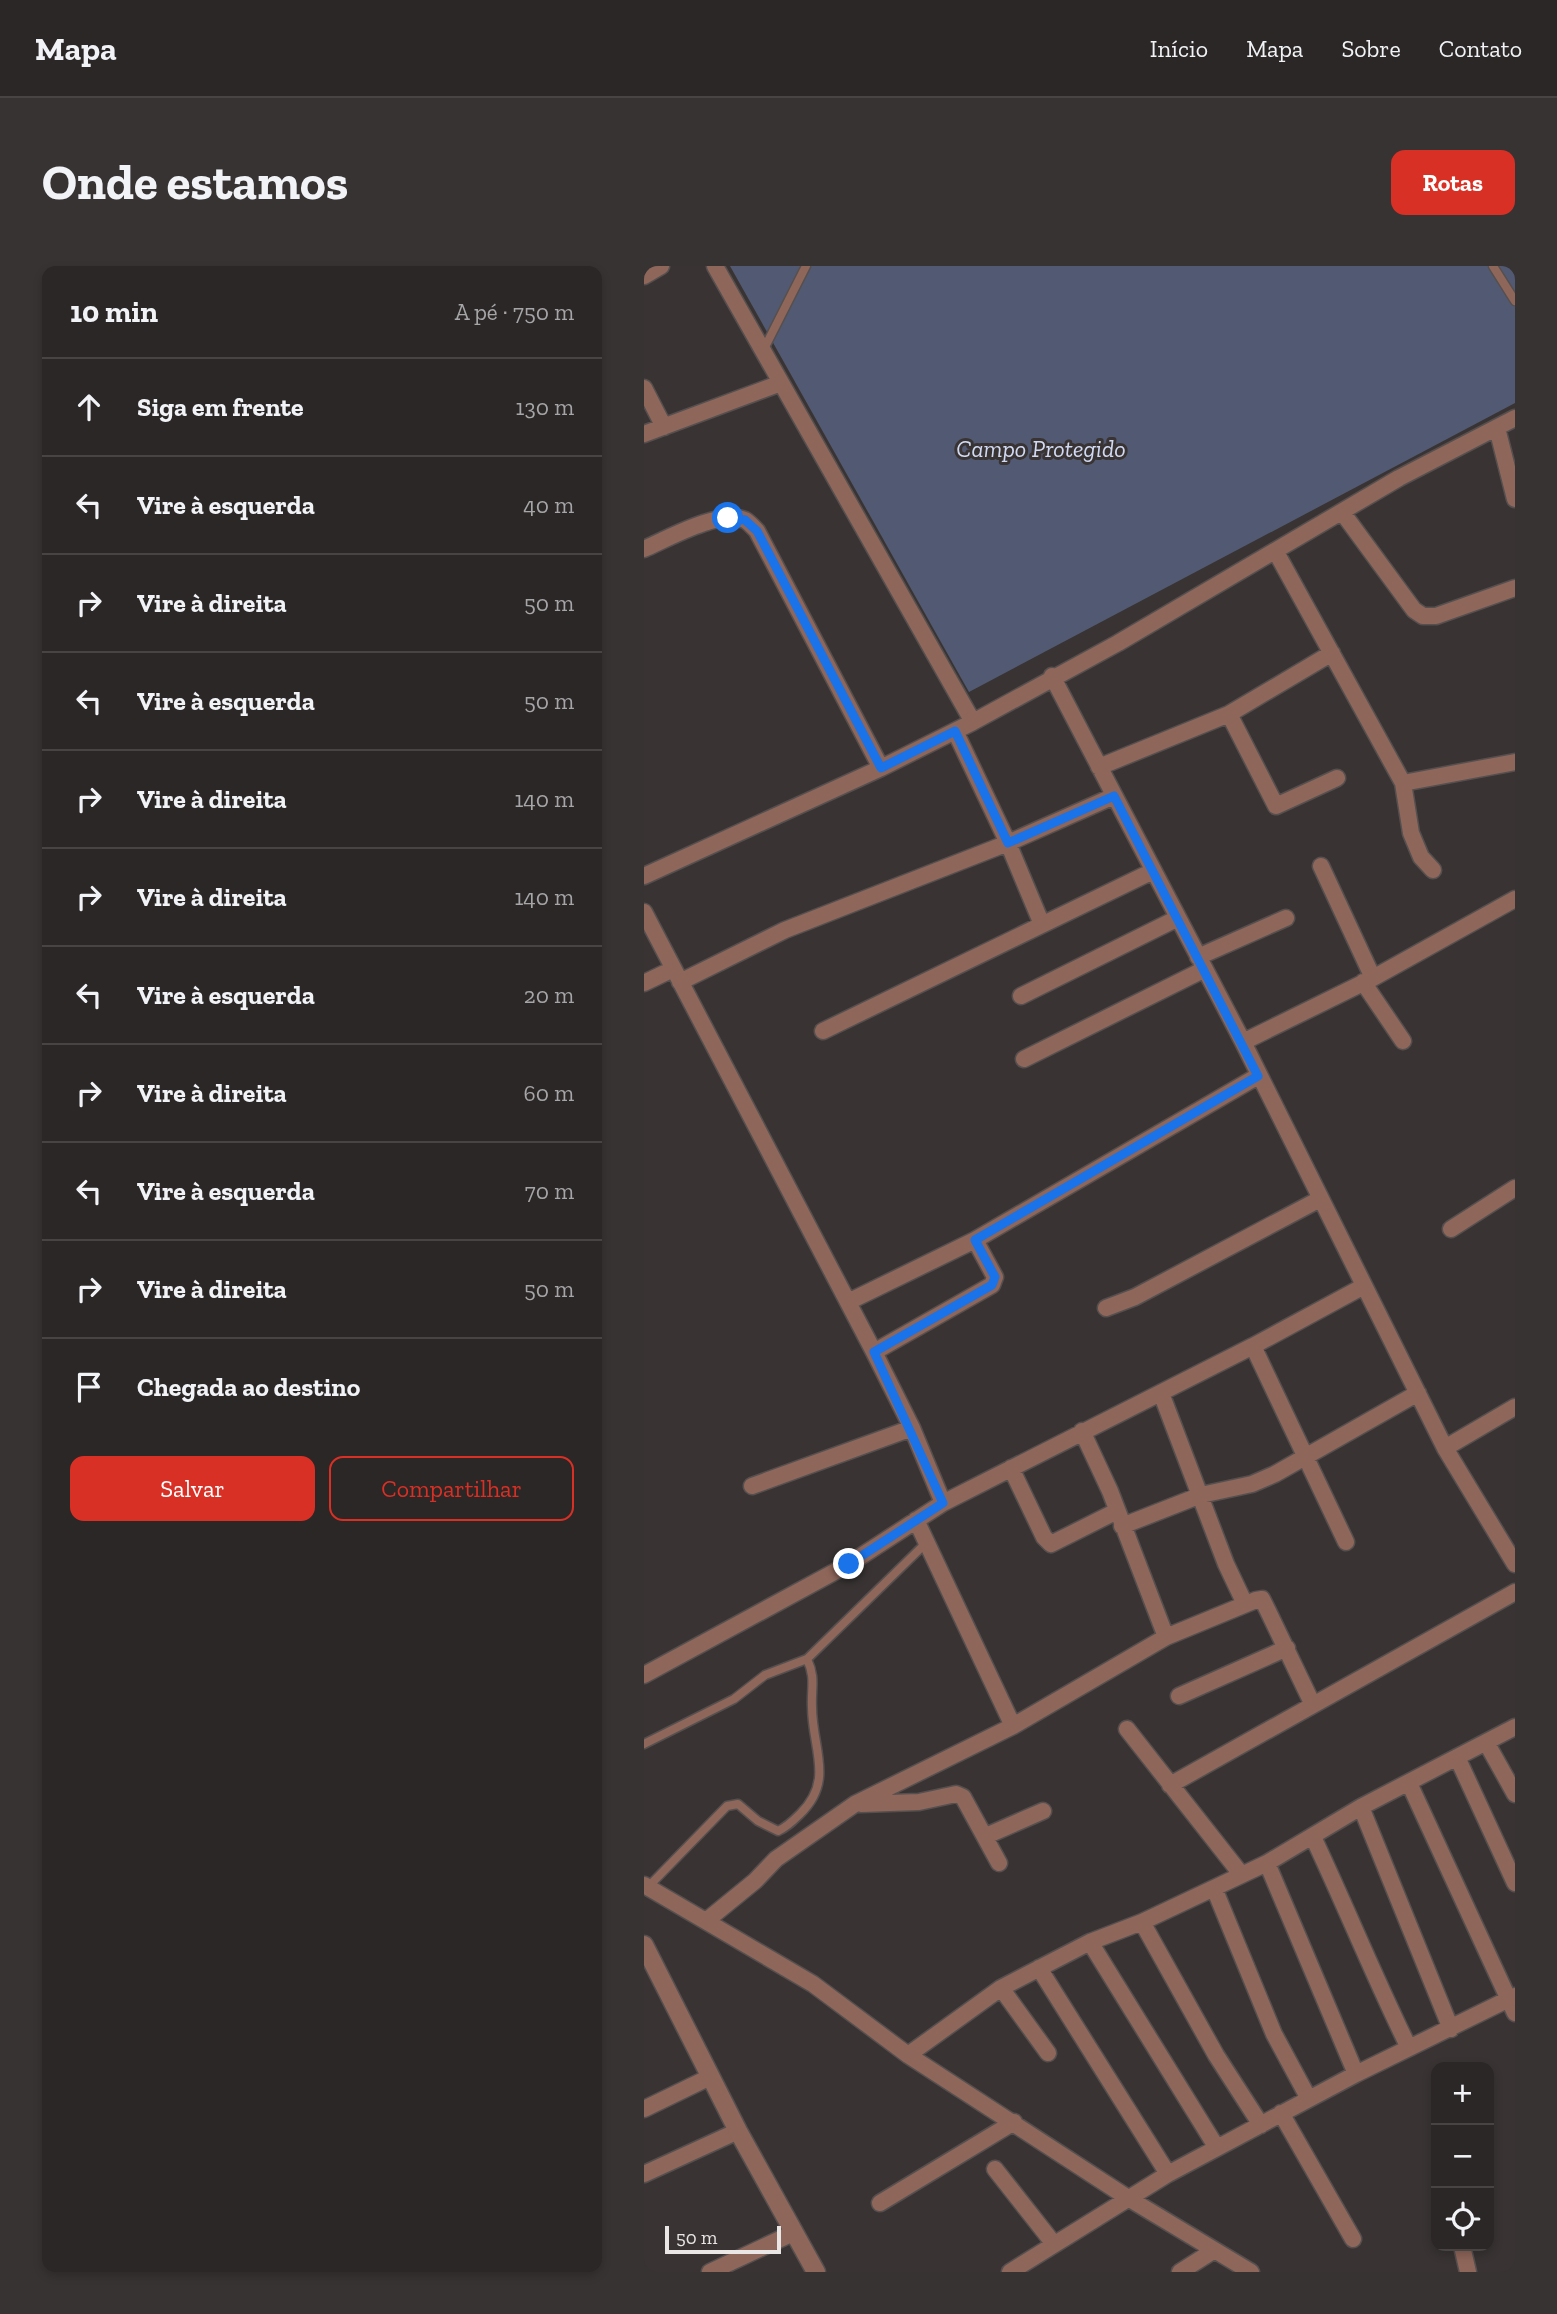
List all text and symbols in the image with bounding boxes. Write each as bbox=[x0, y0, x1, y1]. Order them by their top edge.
text: Mapa bbox=[35, 29, 117, 68]
text: Início bbox=[1150, 34, 1208, 63]
text: Mapa bbox=[1246, 34, 1303, 63]
text: Sobre bbox=[1341, 34, 1401, 63]
text: Contato bbox=[1439, 34, 1522, 63]
button: Rotas bbox=[1391, 150, 1515, 215]
text: Onde estamos bbox=[42, 153, 348, 212]
text: 10 min bbox=[70, 294, 158, 330]
text: A pé · 750 m bbox=[455, 298, 574, 326]
icon: ahead bbox=[70, 388, 108, 426]
text: Siga em frente bbox=[137, 391, 304, 423]
text: 130 m bbox=[516, 393, 574, 421]
park label: Campo Protegido bbox=[956, 434, 1126, 463]
icon: left bbox=[70, 486, 108, 524]
text: Vire à esquerda bbox=[137, 489, 315, 521]
text: 40 m bbox=[523, 491, 574, 519]
route start bbox=[712, 502, 743, 533]
icon: right bbox=[70, 584, 108, 622]
text: Vire à direita bbox=[137, 587, 287, 619]
text: 50 m bbox=[524, 589, 574, 617]
icon: left bbox=[70, 682, 108, 720]
text: Vire à esquerda bbox=[137, 685, 315, 717]
text: 50 m bbox=[524, 687, 574, 715]
icon: right bbox=[70, 780, 108, 818]
text: Vire à direita bbox=[137, 783, 287, 815]
text: 140 m bbox=[514, 785, 574, 813]
icon: right bbox=[70, 878, 108, 916]
text: Vire à direita bbox=[137, 881, 287, 913]
text: 140 m bbox=[514, 883, 574, 911]
icon: left bbox=[70, 976, 108, 1014]
text: Vire à esquerda bbox=[137, 979, 315, 1011]
text: 20 m bbox=[524, 981, 574, 1009]
icon: right bbox=[70, 1074, 108, 1112]
text: Vire à direita bbox=[137, 1077, 287, 1109]
text: 60 m bbox=[523, 1079, 574, 1107]
icon: left bbox=[70, 1172, 108, 1210]
text: Vire à esquerda bbox=[137, 1175, 315, 1207]
text: 70 m bbox=[525, 1177, 574, 1205]
icon: right bbox=[70, 1270, 108, 1308]
text: Vire à direita bbox=[137, 1273, 287, 1305]
text: 50 m bbox=[524, 1275, 574, 1303]
icon: arrive bbox=[70, 1368, 108, 1406]
text: Chegada ao destino bbox=[137, 1371, 360, 1403]
button: Salvar bbox=[70, 1456, 315, 1521]
button: Compartilhar bbox=[329, 1456, 574, 1521]
route end bbox=[833, 1548, 864, 1579]
map controls bbox=[1431, 2062, 1494, 2251]
button: + bbox=[1431, 2062, 1494, 2125]
button: − bbox=[1431, 2125, 1494, 2188]
button: locate bbox=[1431, 2188, 1494, 2251]
scale bar bbox=[665, 2223, 780, 2255]
text: 50 m bbox=[676, 2226, 717, 2249]

